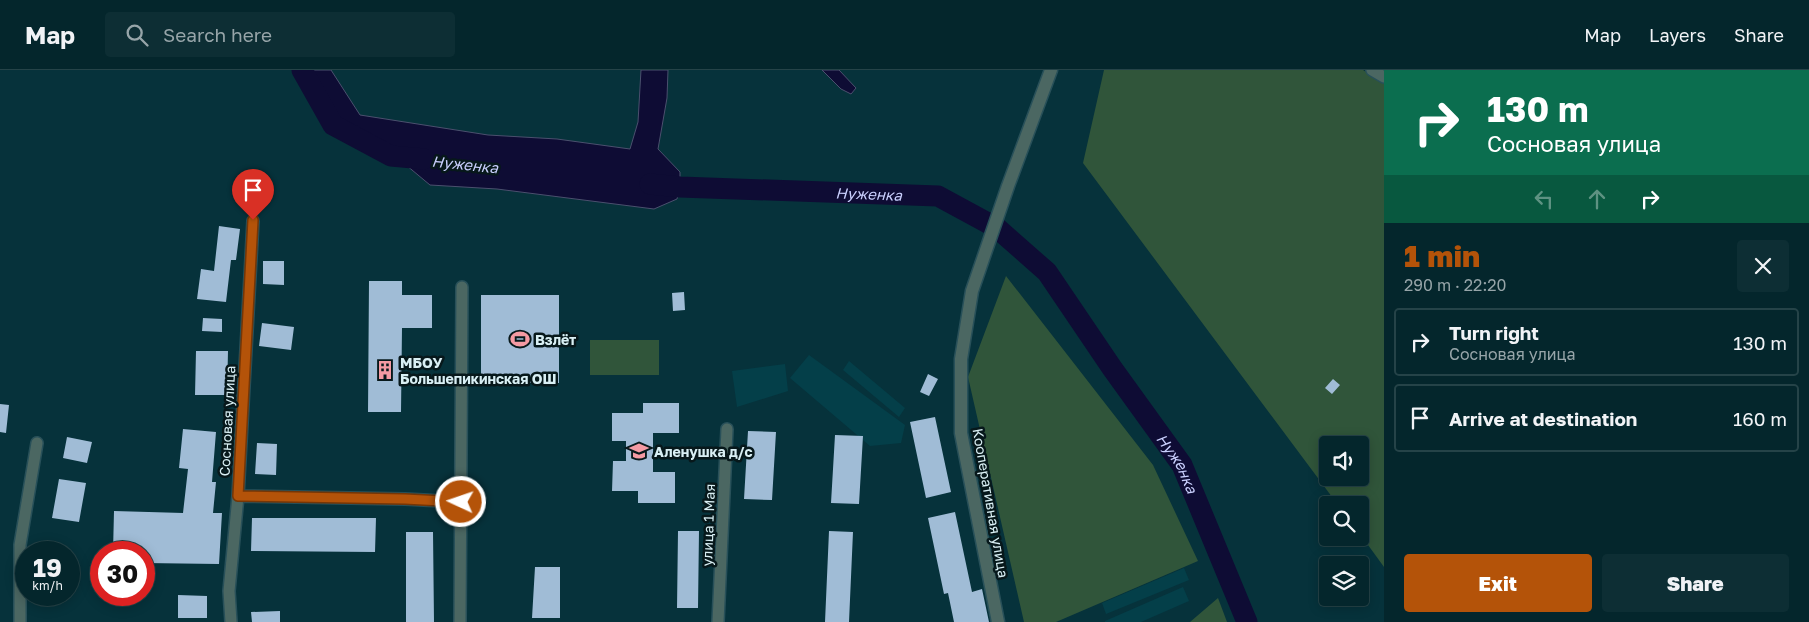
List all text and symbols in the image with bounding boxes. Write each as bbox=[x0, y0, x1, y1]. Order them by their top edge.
search box bbox=[105, 12, 455, 57]
text: Map bbox=[25, 20, 75, 49]
icon: search bbox=[123, 21, 151, 49]
text: Search here bbox=[163, 23, 272, 46]
text: Map bbox=[1584, 24, 1621, 46]
text: Layers bbox=[1649, 24, 1706, 46]
text: Share bbox=[1734, 24, 1784, 46]
text: 130 m bbox=[1487, 88, 1589, 130]
icon: right bbox=[1404, 90, 1469, 155]
text: Сосновая улица bbox=[1487, 130, 1661, 157]
water label: Нуженка bbox=[431, 152, 500, 177]
pin bbox=[232, 169, 274, 220]
icon: arrive bbox=[239, 176, 267, 204]
water label: Нуженка bbox=[835, 183, 903, 204]
icon: left bbox=[1530, 185, 1558, 213]
icon: ahead bbox=[1583, 185, 1611, 213]
icon: right bbox=[1636, 185, 1664, 213]
text: 1 min bbox=[1404, 238, 1480, 274]
button: close bbox=[1737, 240, 1789, 292]
text: 290 m · 22:20 bbox=[1404, 275, 1506, 295]
text: Turn right bbox=[1449, 321, 1539, 344]
sports icon: Взлёт bbox=[509, 328, 531, 350]
icon: right bbox=[1406, 328, 1434, 356]
place label: Взлёт bbox=[535, 331, 576, 348]
text: 130 m bbox=[1733, 331, 1787, 354]
text: Сосновая улица bbox=[1449, 344, 1576, 364]
place label: МБОУ Большепикинская ОШ bbox=[400, 354, 557, 387]
building icon: МБОУ Большепикинская ОШ bbox=[374, 359, 396, 381]
street label: Сосновая улица bbox=[216, 365, 238, 477]
icon: arrive bbox=[1406, 404, 1434, 432]
text: Arrive at destination bbox=[1449, 407, 1637, 430]
text: 160 m bbox=[1733, 407, 1787, 430]
street label: Кооперативная улица bbox=[969, 427, 1013, 579]
water label: Нуженка bbox=[1153, 430, 1202, 496]
map controls bbox=[1319, 436, 1369, 606]
button: sound bbox=[1319, 436, 1369, 486]
school or university icon: Аленушка д/с bbox=[628, 440, 650, 462]
place label: Аленушка д/с bbox=[654, 443, 753, 460]
position arrow bbox=[434, 475, 486, 527]
street label: улица 1 Мая bbox=[698, 483, 718, 567]
button: search bbox=[1319, 496, 1369, 546]
speed limit sign: 30 bbox=[90, 541, 155, 606]
text: 19 bbox=[33, 552, 62, 583]
button: Exit bbox=[1404, 554, 1592, 612]
button: Share bbox=[1602, 554, 1789, 612]
button: layers bbox=[1319, 556, 1369, 606]
text: km/h bbox=[32, 578, 63, 593]

